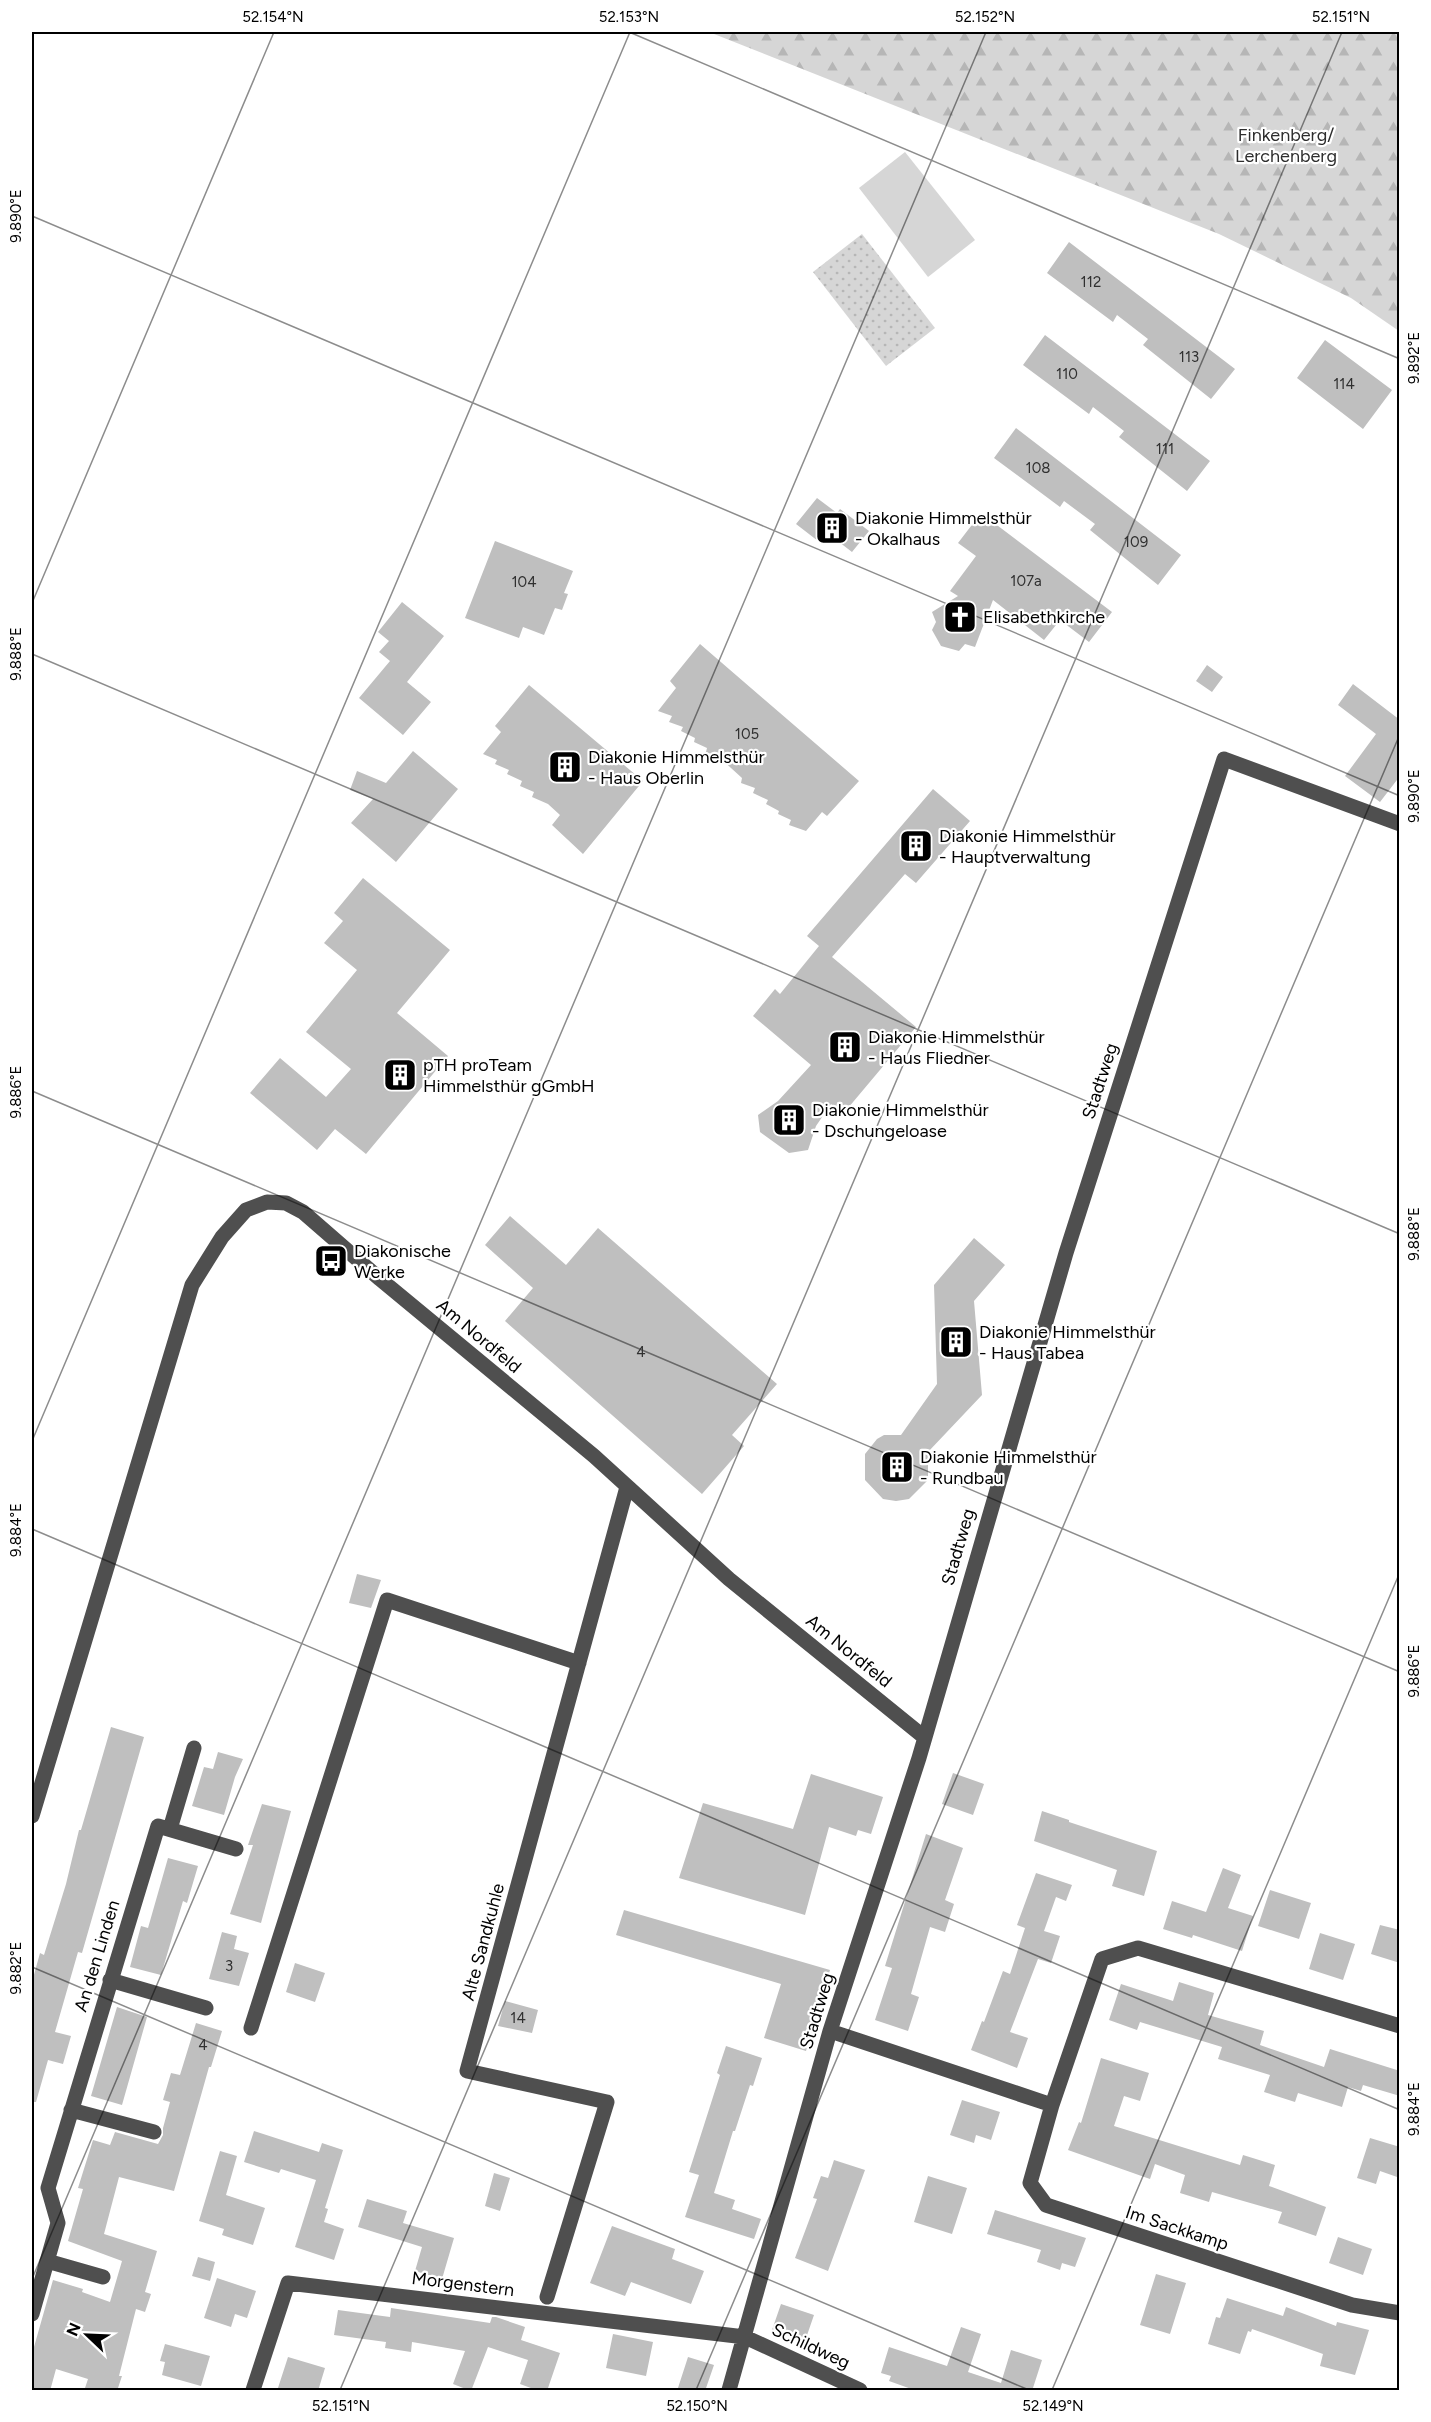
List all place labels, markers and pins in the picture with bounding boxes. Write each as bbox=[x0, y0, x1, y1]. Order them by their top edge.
place label: Diakonie Himmelsthür - Okalhaus bbox=[855, 507, 1032, 550]
building icon: Diakonie Himmelsthür - Okalhaus bbox=[814, 510, 850, 546]
church icon: Elisabethkirche bbox=[942, 599, 978, 635]
place label: Elisabethkirche bbox=[983, 606, 1105, 628]
place label: Diakonie Himmelsthür - Haus Oberlin bbox=[588, 746, 765, 789]
building icon: Diakonie Himmelsthür - Haus Oberlin bbox=[547, 749, 583, 785]
place label: Diakonie Himmelsthür - Hauptverwaltung bbox=[939, 825, 1116, 868]
building icon: Diakonie Himmelsthür - Hauptverwaltung bbox=[898, 828, 934, 864]
place label: Diakonie Himmelsthür - Haus Fliedner bbox=[868, 1026, 1045, 1069]
building icon: Diakonie Himmelsthür - Haus Fliedner bbox=[827, 1029, 863, 1065]
place label: pTH proTeam Himmelsthür gGmbH bbox=[423, 1054, 595, 1097]
building icon: pTH proTeam Himmelsthür gGmbH bbox=[382, 1057, 418, 1093]
place label: Diakonie Himmelsthür - Dschungeloase bbox=[812, 1099, 989, 1142]
building icon: Diakonie Himmelsthür - Dschungeloase bbox=[771, 1102, 807, 1138]
place label: Diakonische Werke bbox=[354, 1240, 451, 1283]
bus stop icon: Diakonische Werke bbox=[313, 1243, 349, 1279]
place label: Diakonie Himmelsthür - Haus Tabea bbox=[979, 1321, 1156, 1364]
building icon: Diakonie Himmelsthür - Haus Tabea bbox=[938, 1324, 974, 1360]
place label: Diakonie Himmelsthür - Rundbau bbox=[920, 1446, 1097, 1489]
building icon: Diakonie Himmelsthür - Rundbau bbox=[879, 1449, 915, 1485]

